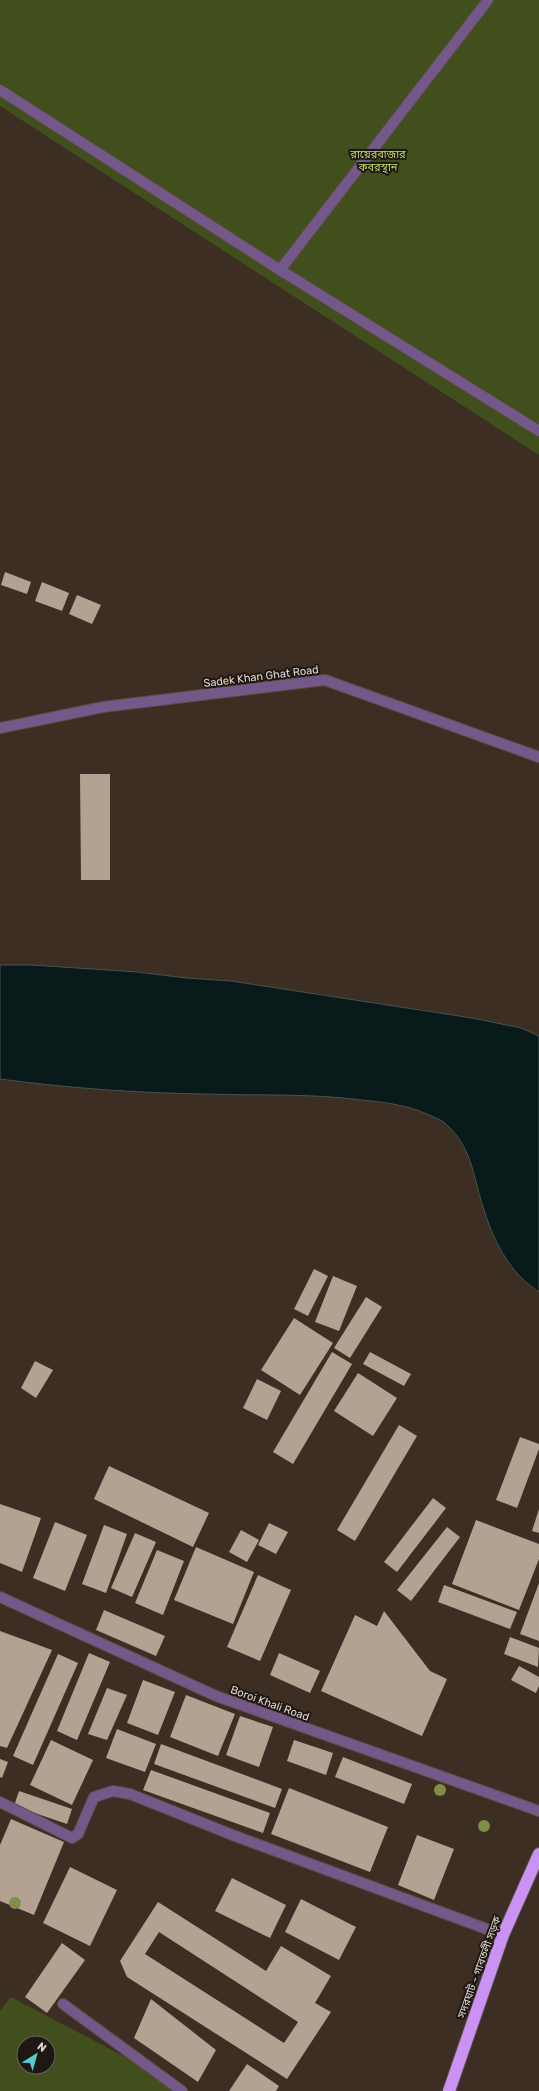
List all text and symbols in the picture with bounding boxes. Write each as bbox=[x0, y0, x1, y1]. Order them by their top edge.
park label: রায়েরবাজার কবরস্থান bbox=[349, 148, 406, 174]
street label: Sadek Khan Ghat Road bbox=[203, 663, 319, 690]
street label: Boroi Khali Road bbox=[229, 1683, 311, 1724]
street label: সদরঘাট - গাবতলী সড়ক bbox=[455, 1914, 504, 2021]
north arrow bbox=[16, 2035, 56, 2075]
text: N bbox=[35, 2040, 49, 2055]

